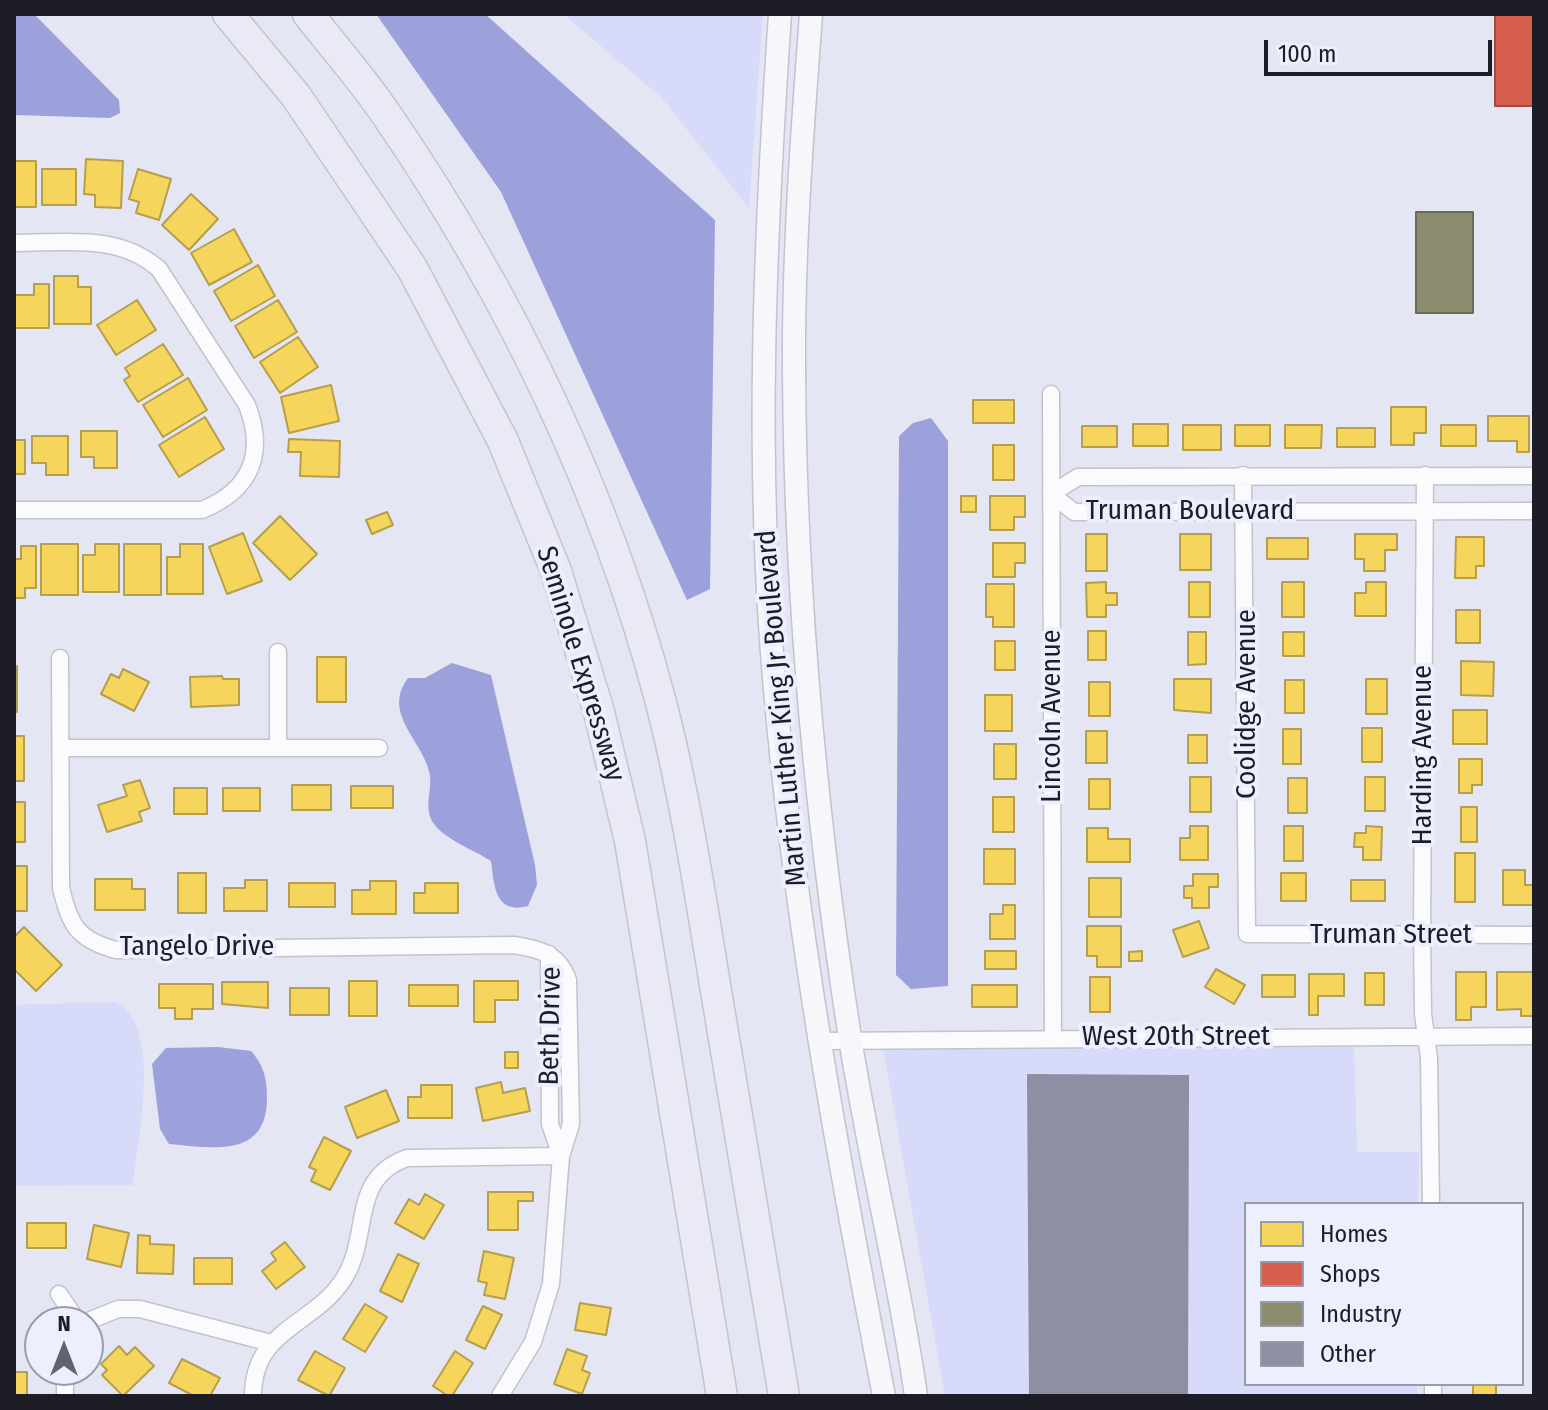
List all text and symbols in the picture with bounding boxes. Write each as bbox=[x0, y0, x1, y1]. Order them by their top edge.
scale bar bbox=[1268, 24, 1496, 74]
text: 100 m bbox=[1278, 40, 1336, 68]
street label: Truman Boulevard bbox=[1086, 494, 1294, 528]
street label: Martin Luther King Jr Boulevard bbox=[750, 528, 814, 888]
street label: Seminole Expressway bbox=[528, 543, 632, 785]
street label: Coolidge Avenue bbox=[1230, 609, 1264, 799]
street label: Lincoln Avenue bbox=[1035, 629, 1069, 803]
street label: Harding Avenue bbox=[1406, 665, 1440, 845]
street label: Truman Street bbox=[1310, 918, 1472, 952]
street label: Tangelo Drive bbox=[120, 930, 274, 964]
street label: Beth Drive bbox=[533, 966, 569, 1086]
street label: West 20th Street bbox=[1082, 1020, 1270, 1054]
legend bbox=[1244, 1202, 1524, 1386]
text: Homes bbox=[1320, 1220, 1388, 1248]
text: Shops bbox=[1320, 1260, 1380, 1288]
text: Industry bbox=[1320, 1300, 1402, 1328]
north arrow bbox=[24, 1306, 104, 1386]
text: N bbox=[57, 1310, 71, 1337]
text: Other bbox=[1320, 1340, 1376, 1368]

